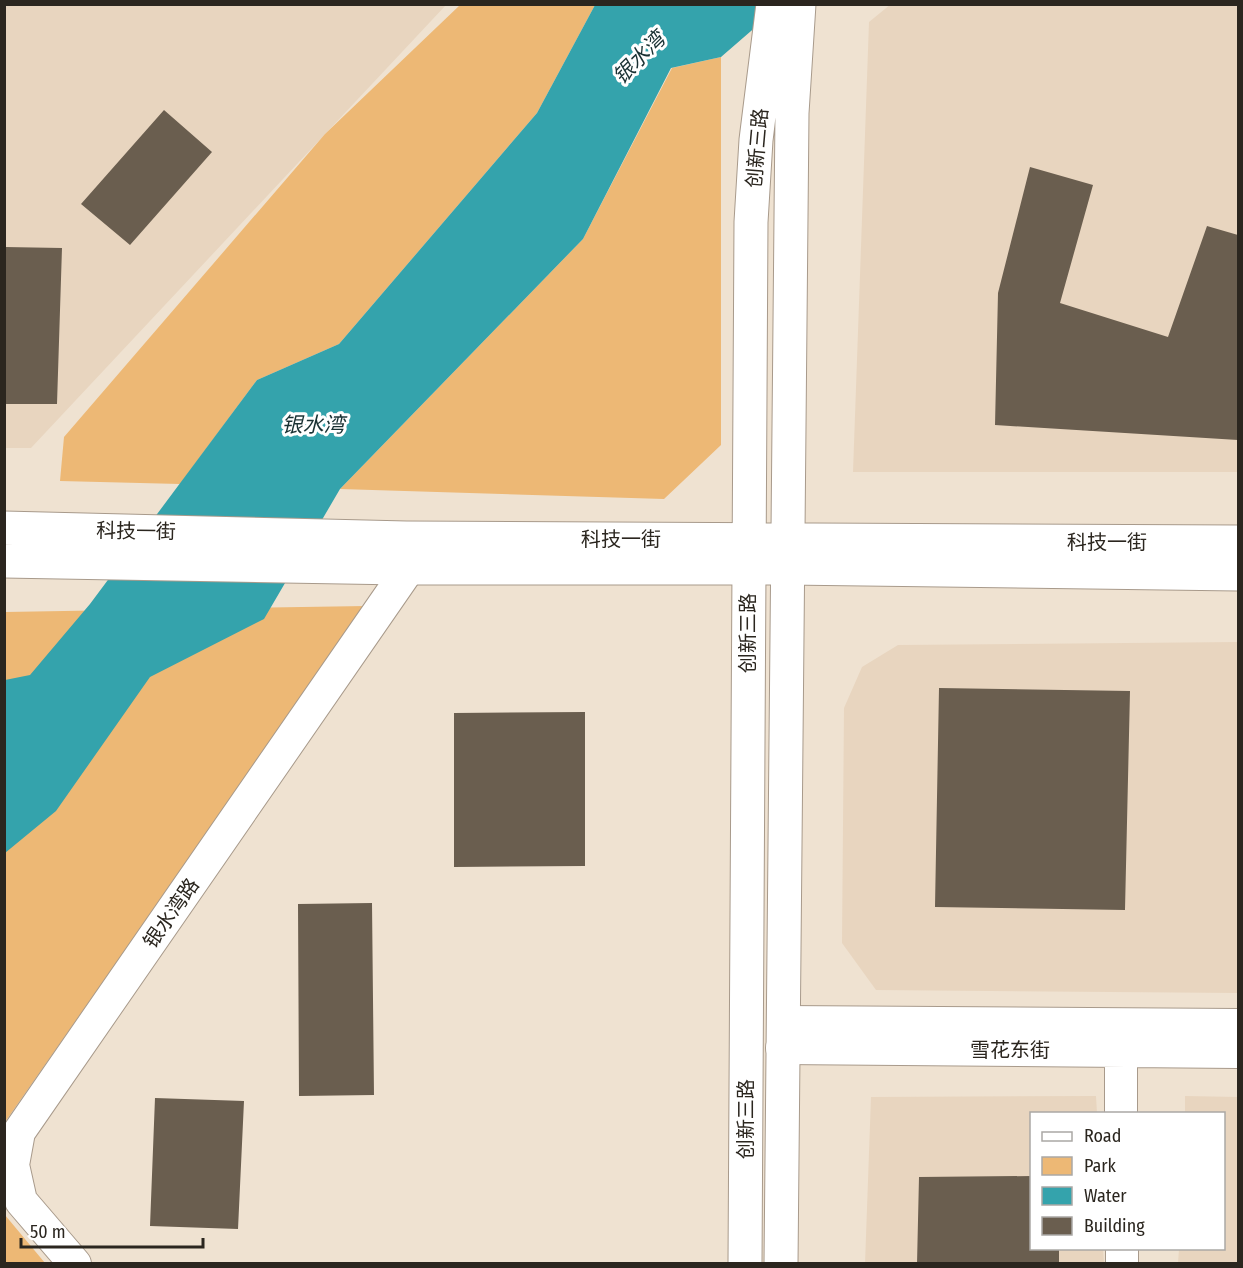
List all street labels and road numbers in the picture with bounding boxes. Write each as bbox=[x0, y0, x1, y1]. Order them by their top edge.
street label: 创新三路 bbox=[742, 107, 772, 189]
street label: 科技一街 bbox=[96, 518, 176, 544]
street label: 科技一街 bbox=[581, 527, 661, 551]
street label: 科技一街 bbox=[1067, 530, 1147, 554]
street label: 创新三路 bbox=[736, 593, 760, 673]
street label: 银水湾路 bbox=[138, 873, 204, 953]
street label: 雪花东街 bbox=[970, 1038, 1050, 1062]
street label: 创新三路 bbox=[734, 1079, 758, 1159]

